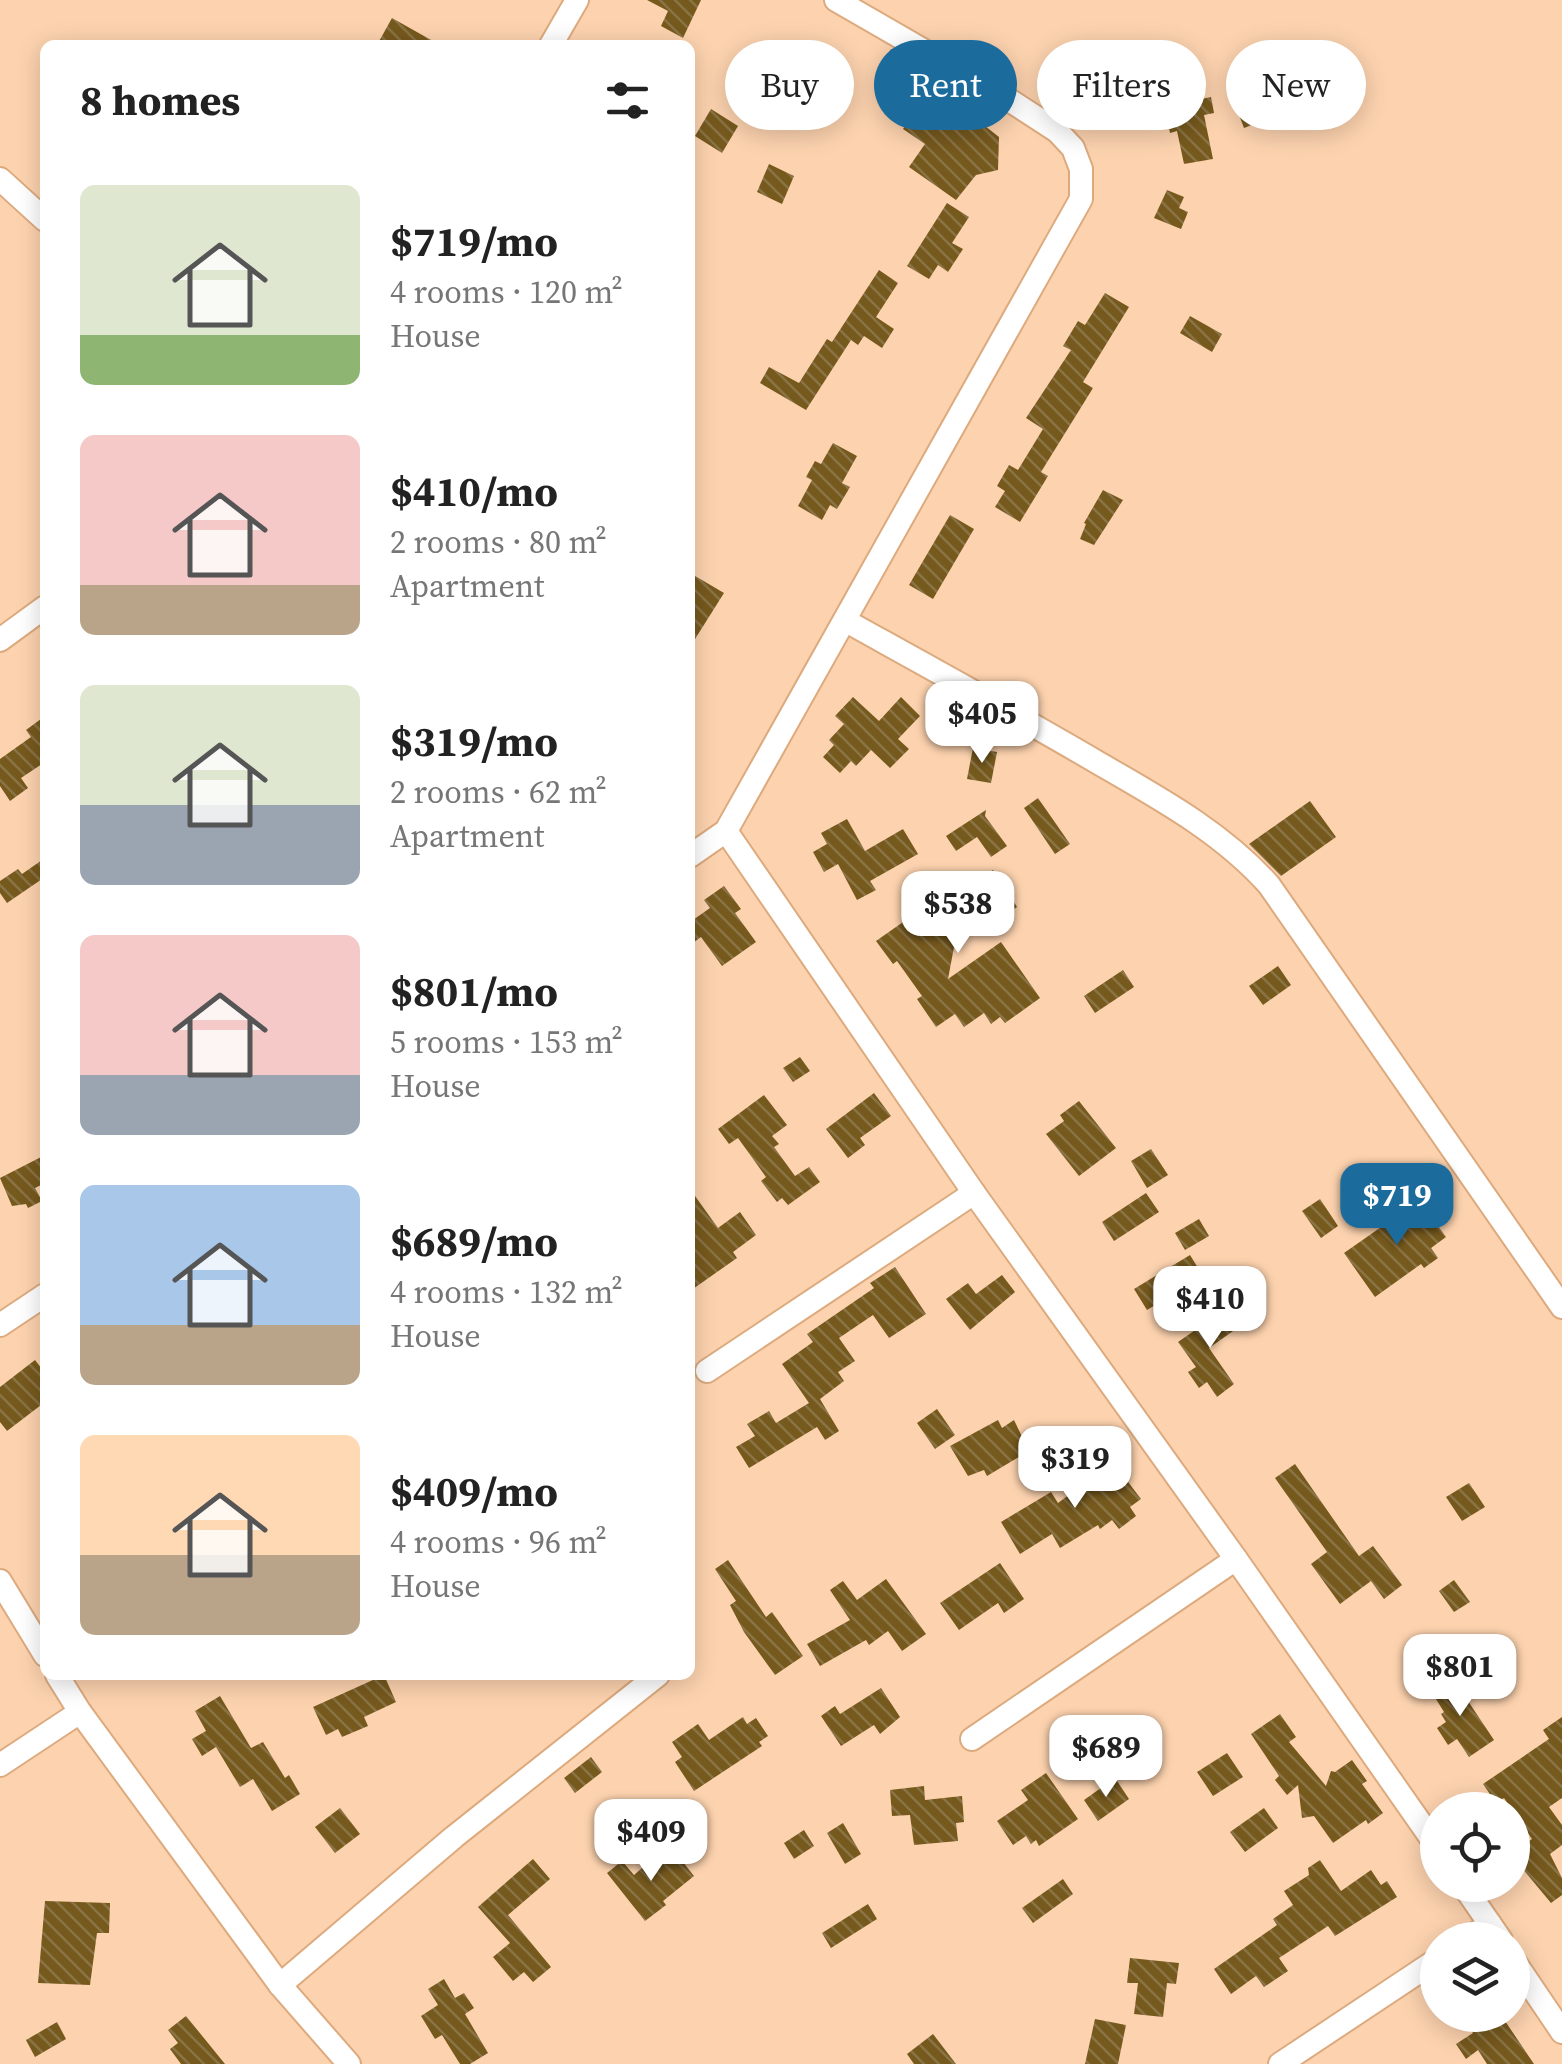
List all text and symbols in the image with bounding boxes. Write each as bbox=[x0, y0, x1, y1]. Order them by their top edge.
chip: Buy bbox=[725, 40, 854, 130]
chip: Rent bbox=[874, 40, 1017, 130]
chip: Filters bbox=[1037, 40, 1206, 130]
chip: New bbox=[1226, 40, 1366, 130]
text: 8 homes bbox=[80, 71, 240, 129]
icon: filters bbox=[600, 73, 655, 128]
text: $719/mo bbox=[390, 212, 558, 270]
icon: home bbox=[160, 225, 280, 345]
text: 4 rooms · 120 m² bbox=[390, 270, 623, 314]
text: House bbox=[390, 314, 481, 358]
text: $410/mo bbox=[390, 462, 558, 520]
icon: home bbox=[160, 475, 280, 595]
text: 2 rooms · 80 m² bbox=[390, 520, 607, 564]
text: Apartment bbox=[390, 564, 544, 608]
pin: $405 bbox=[923, 681, 1041, 766]
text: $405 bbox=[947, 691, 1017, 735]
text: $319/mo bbox=[390, 712, 558, 770]
icon: home bbox=[160, 725, 280, 845]
text: 2 rooms · 62 m² bbox=[390, 770, 607, 814]
text: Apartment bbox=[390, 814, 544, 858]
pin: $538 bbox=[899, 871, 1017, 956]
text: $538 bbox=[923, 881, 993, 925]
text: $801/mo bbox=[390, 962, 558, 1020]
icon: home bbox=[160, 975, 280, 1095]
text: 5 rooms · 153 m² bbox=[390, 1020, 623, 1064]
text: House bbox=[390, 1064, 481, 1108]
pin: $719 bbox=[1338, 1163, 1456, 1248]
text: $719 bbox=[1362, 1173, 1432, 1217]
text: $689/mo bbox=[390, 1212, 558, 1270]
icon: home bbox=[160, 1225, 280, 1345]
pin: $410 bbox=[1151, 1266, 1269, 1351]
text: 4 rooms · 132 m² bbox=[390, 1270, 623, 1314]
text: $410 bbox=[1175, 1276, 1245, 1320]
text: House bbox=[390, 1314, 481, 1358]
pin: $319 bbox=[1016, 1426, 1134, 1511]
text: $319 bbox=[1040, 1436, 1110, 1480]
text: $409/mo bbox=[390, 1462, 558, 1520]
icon: home bbox=[160, 1475, 280, 1595]
text: 4 rooms · 96 m² bbox=[390, 1520, 607, 1564]
text: House bbox=[390, 1564, 481, 1608]
pin: $801 bbox=[1401, 1634, 1519, 1719]
text: $801 bbox=[1425, 1644, 1495, 1688]
pin: $689 bbox=[1047, 1715, 1165, 1800]
text: $689 bbox=[1071, 1725, 1141, 1769]
map controls bbox=[1420, 1792, 1530, 2032]
button: locate bbox=[1420, 1792, 1530, 1902]
pin: $409 bbox=[592, 1799, 710, 1884]
text: $409 bbox=[616, 1809, 686, 1853]
button: layers bbox=[1420, 1922, 1530, 2032]

